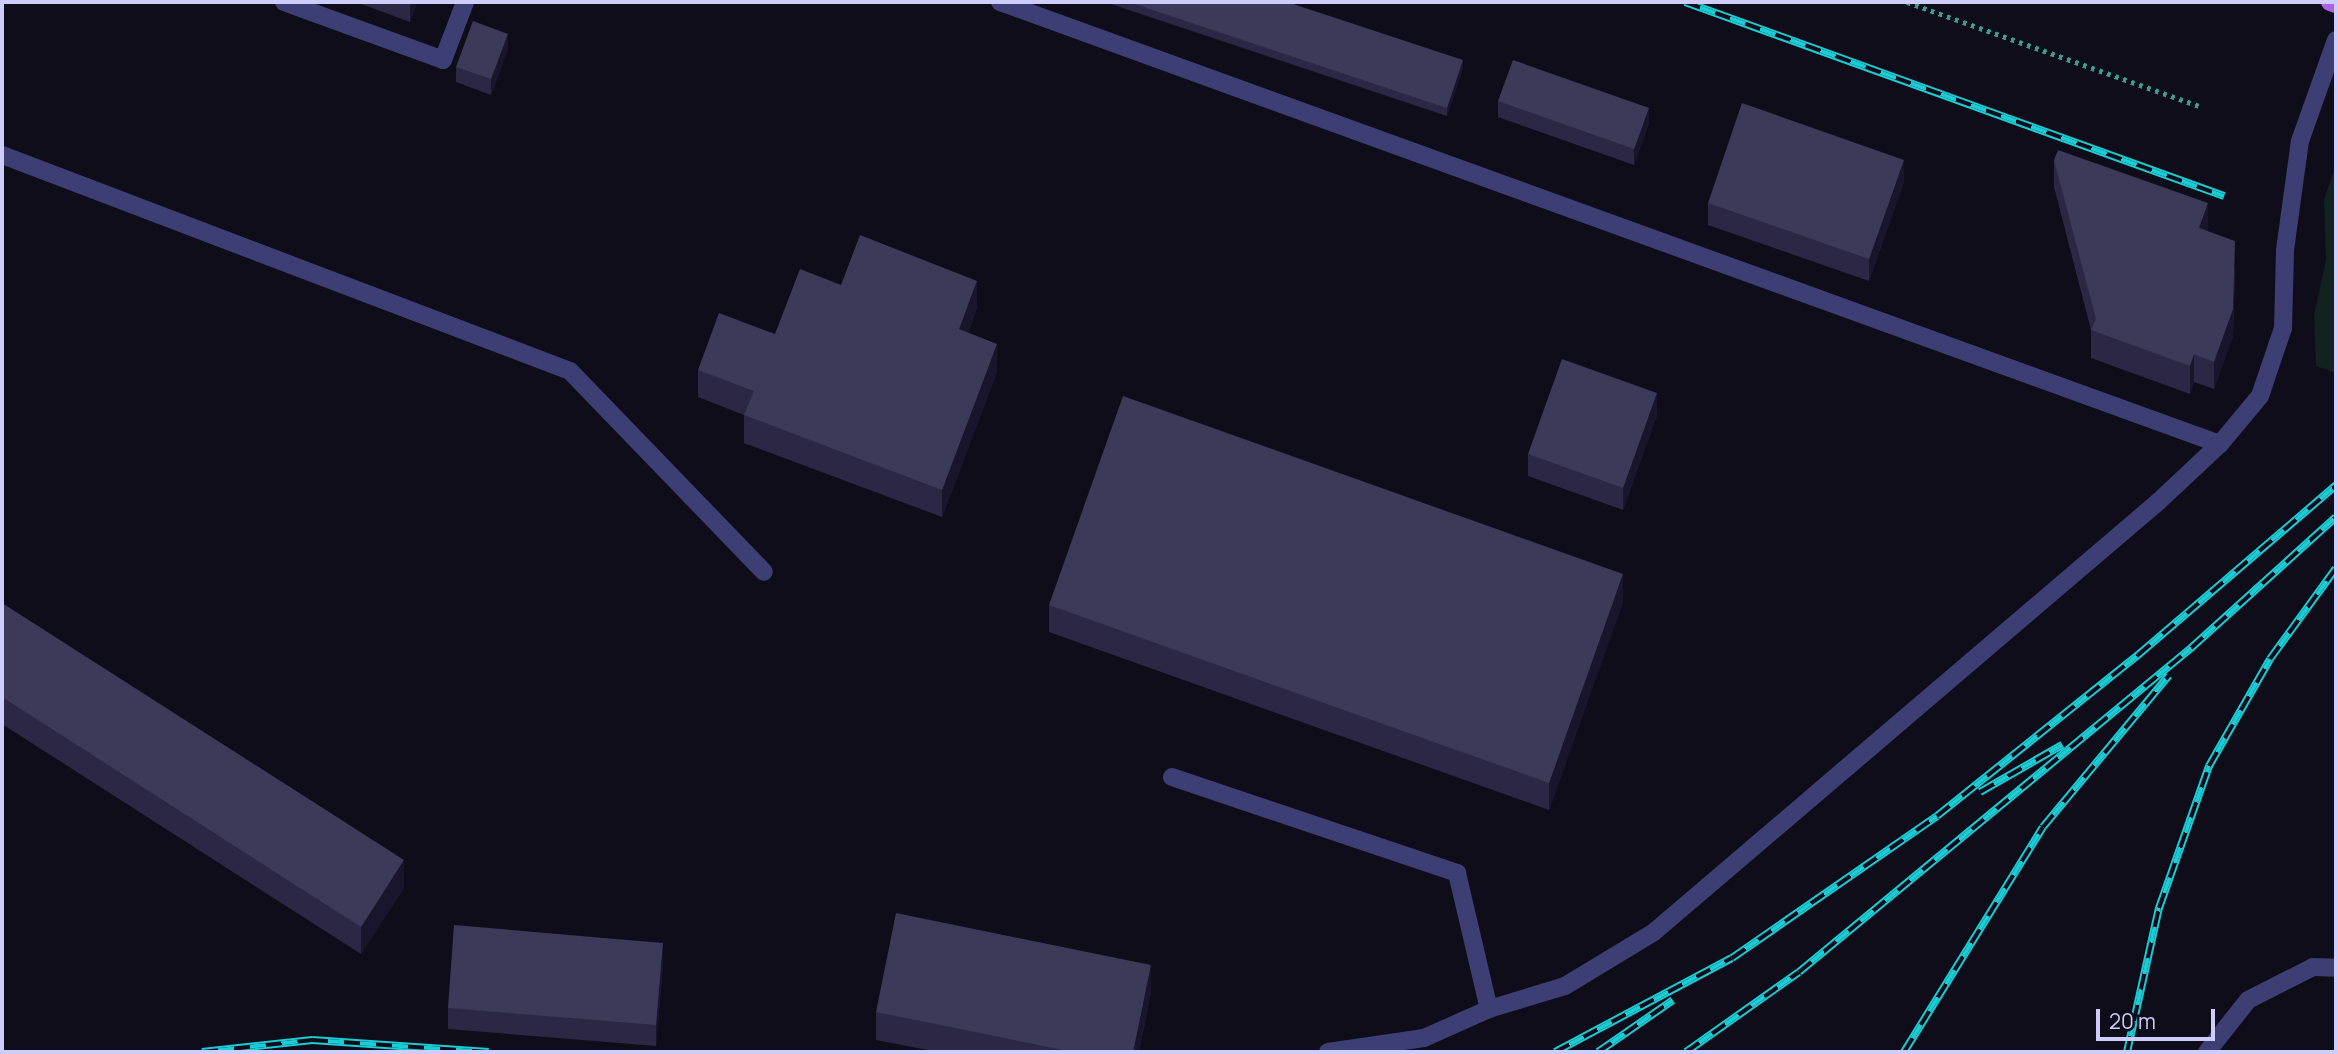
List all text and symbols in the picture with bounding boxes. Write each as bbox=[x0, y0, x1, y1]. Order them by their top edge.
scale bar bbox=[2100, 995, 2219, 1038]
text: 20 m bbox=[2109, 1007, 2156, 1035]

